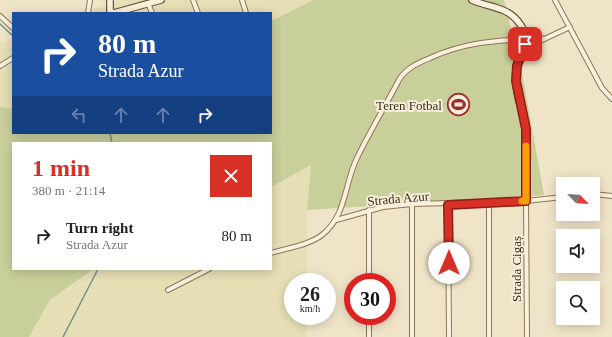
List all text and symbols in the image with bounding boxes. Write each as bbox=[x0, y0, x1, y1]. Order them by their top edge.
pin bbox=[508, 27, 542, 61]
icon: right bbox=[32, 28, 84, 80]
text: 80 m bbox=[98, 28, 156, 59]
icon: arrive bbox=[514, 33, 536, 55]
text: Strada Azur bbox=[98, 61, 183, 81]
sports icon: Teren Fotbal bbox=[445, 92, 471, 118]
place label: Teren Fotbal bbox=[376, 98, 442, 113]
icon: left bbox=[68, 104, 90, 126]
icon: ahead bbox=[110, 104, 132, 126]
icon: ahead bbox=[152, 104, 174, 126]
icon: right bbox=[194, 104, 216, 126]
text: 1 min bbox=[32, 155, 90, 181]
button: close bbox=[210, 155, 252, 197]
north arrow bbox=[556, 177, 600, 221]
map controls bbox=[556, 177, 600, 325]
text: 380 m · 21:14 bbox=[32, 183, 105, 198]
street label: Strada Azur bbox=[367, 188, 430, 209]
text: Turn right bbox=[66, 220, 133, 236]
icon: right bbox=[32, 225, 54, 247]
text: 80 m bbox=[222, 228, 252, 244]
button: sound bbox=[556, 229, 600, 273]
street label: Strada Cigaș bbox=[509, 236, 524, 302]
text: Strada Azur bbox=[66, 237, 128, 252]
position arrow bbox=[428, 242, 470, 284]
speed limit sign: 30 bbox=[344, 273, 396, 325]
button: search bbox=[556, 281, 600, 325]
text: 26 bbox=[300, 283, 320, 305]
text: km/h bbox=[300, 303, 320, 314]

